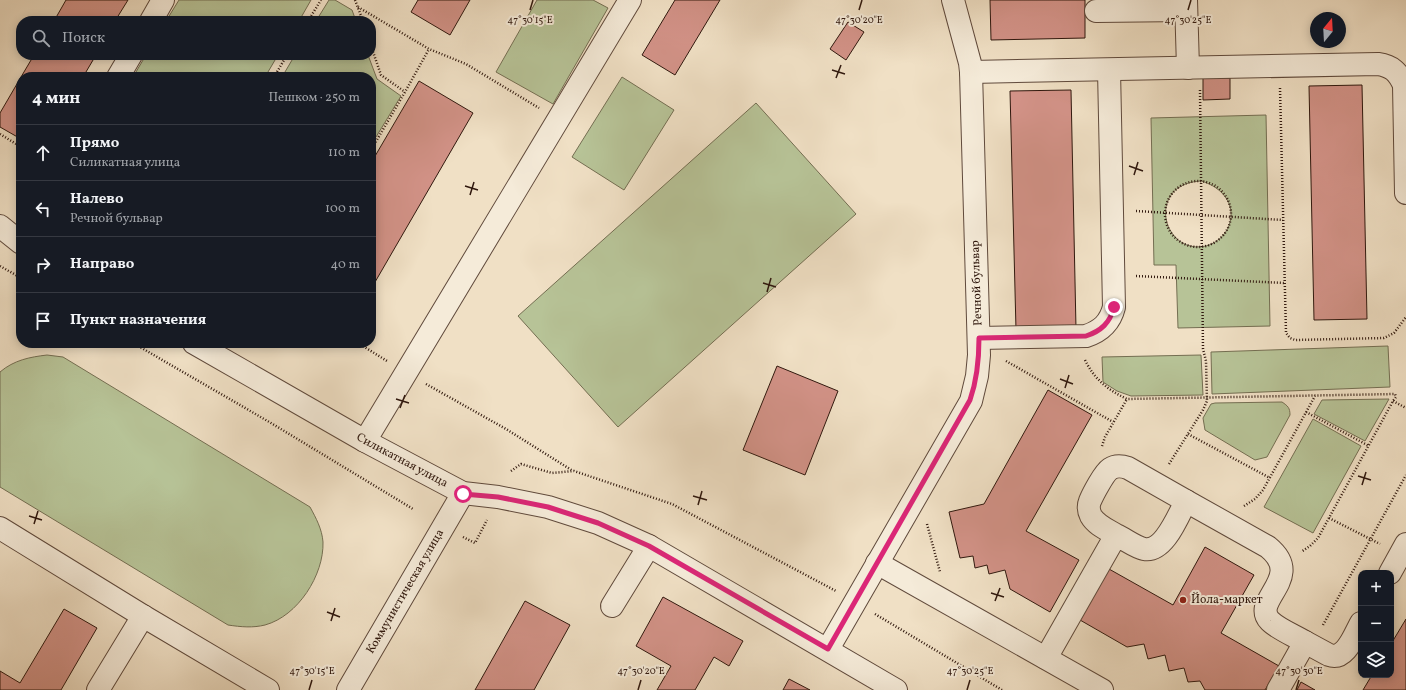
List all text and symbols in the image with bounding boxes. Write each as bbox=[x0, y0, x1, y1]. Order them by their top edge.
north arrow bbox=[1310, 12, 1346, 48]
text: 47°30'15"E bbox=[507, 13, 553, 27]
text: 47°30'20"E bbox=[835, 13, 883, 27]
text: 47°30'25"E bbox=[1165, 13, 1211, 27]
search box bbox=[16, 16, 376, 60]
icon: search bbox=[30, 27, 52, 49]
text: Поиск bbox=[62, 28, 105, 49]
text: 4 мин bbox=[32, 87, 80, 110]
text: Пешком · 250 m bbox=[268, 89, 360, 107]
text: Прямо bbox=[70, 133, 119, 154]
icon: ahead bbox=[32, 142, 54, 164]
text: 110 m bbox=[328, 144, 360, 162]
text: Силикатная улица bbox=[70, 154, 180, 172]
text: Налево bbox=[70, 189, 124, 210]
icon: left bbox=[32, 198, 54, 220]
text: 100 m bbox=[325, 200, 360, 218]
text: Речной бульвар bbox=[70, 210, 163, 228]
street label: Речной бульвар bbox=[968, 240, 986, 326]
icon: right bbox=[32, 254, 54, 276]
text: Направо bbox=[70, 254, 134, 275]
text: 40 m bbox=[331, 256, 360, 274]
route end bbox=[1105, 298, 1123, 316]
icon: arrive bbox=[32, 310, 54, 332]
text: Пункт назначения bbox=[70, 310, 206, 331]
street label: Силикатная улица bbox=[353, 430, 451, 492]
route start bbox=[454, 485, 472, 503]
street label: Коммунистическая улица bbox=[363, 526, 448, 657]
map controls bbox=[1358, 570, 1394, 678]
button: + bbox=[1358, 570, 1394, 606]
place label: Йола-маркет bbox=[1191, 591, 1263, 608]
marker: Йола-маркет bbox=[1178, 595, 1188, 605]
button: − bbox=[1358, 606, 1394, 642]
button: layers bbox=[1358, 642, 1394, 678]
text: 47°30'15"E bbox=[289, 664, 335, 678]
text: 47°30'20"E bbox=[617, 664, 665, 678]
text: 47°30'25"E bbox=[947, 664, 993, 678]
text: 47°30'30"E bbox=[1275, 664, 1323, 678]

